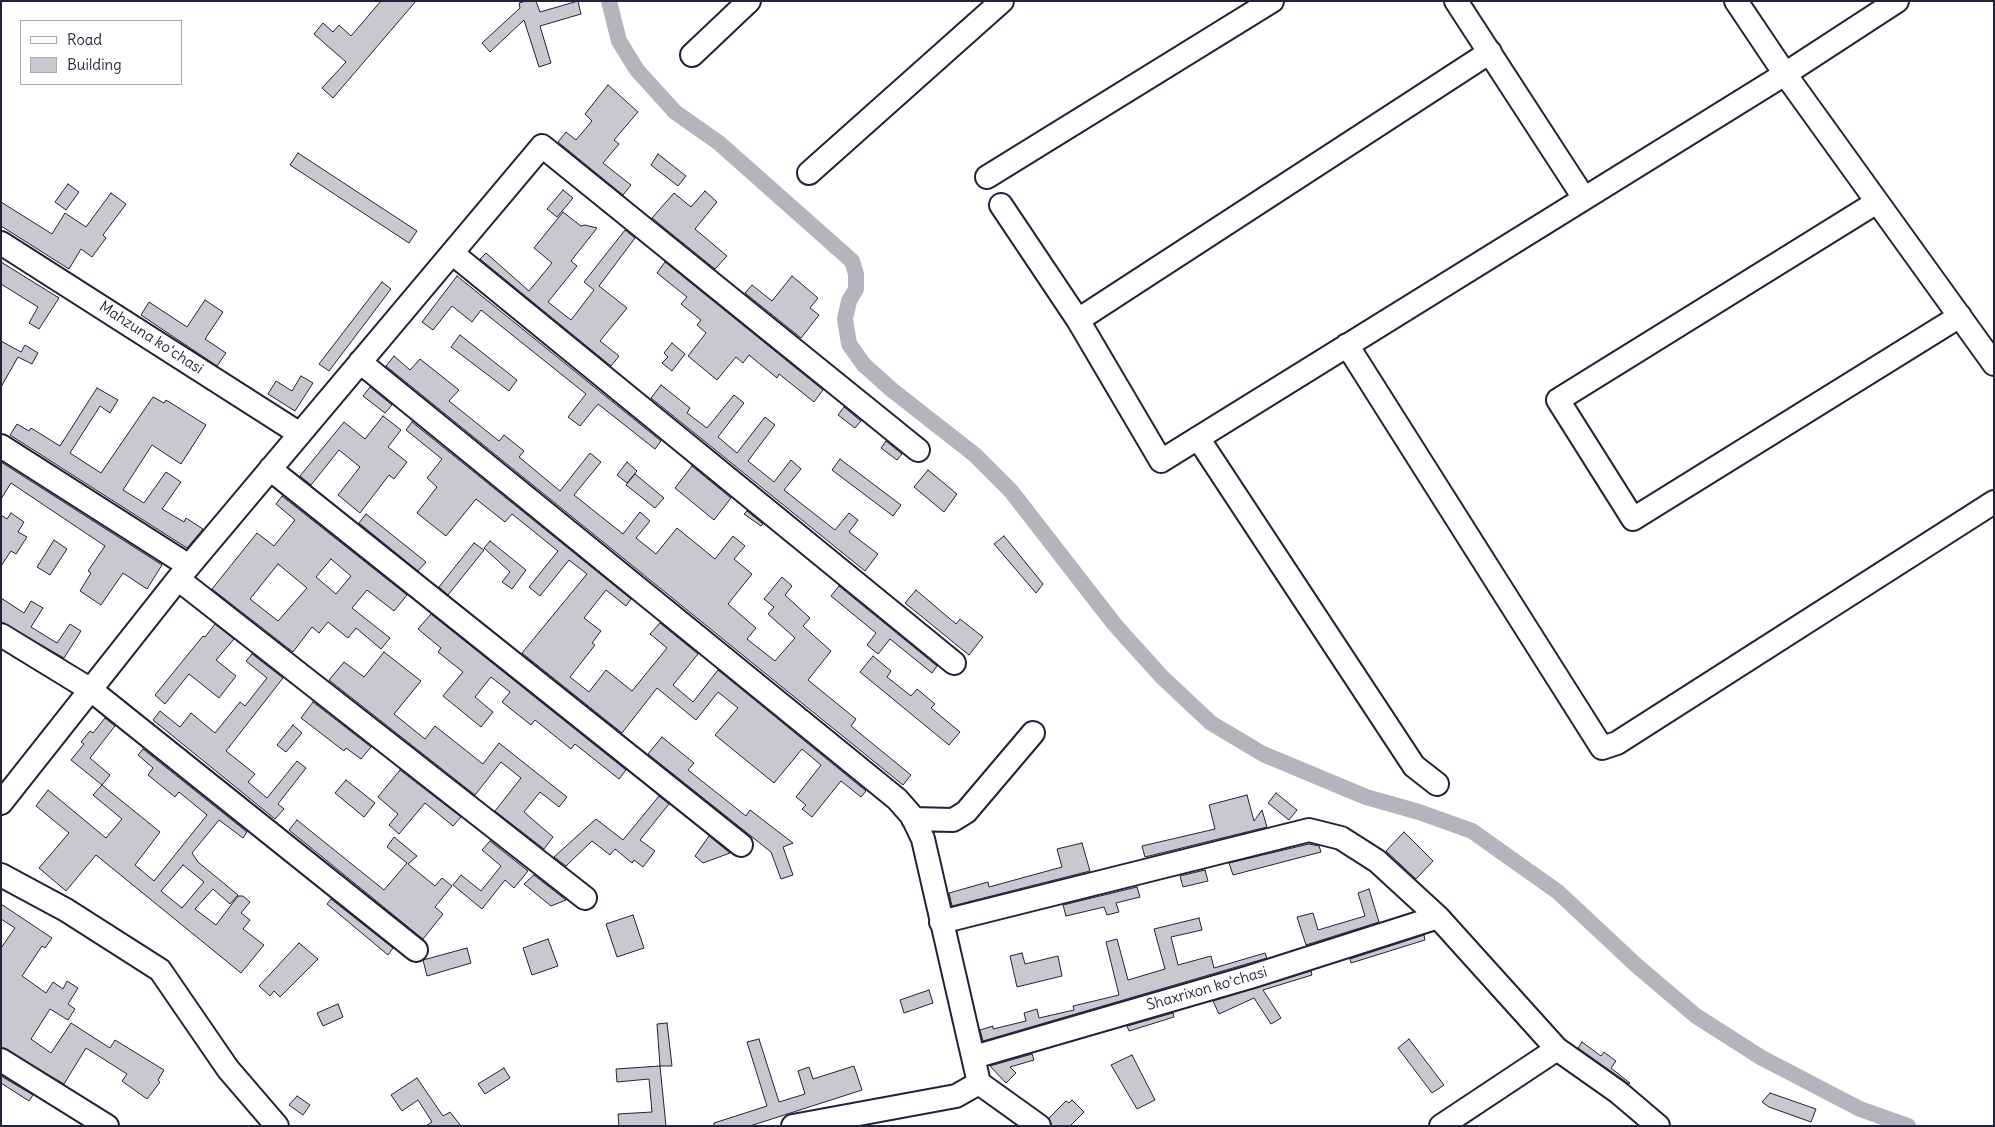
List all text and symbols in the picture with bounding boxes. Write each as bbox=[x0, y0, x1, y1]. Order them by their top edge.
legend bbox=[20, 20, 182, 85]
text: Road bbox=[67, 30, 102, 49]
text: Building bbox=[67, 55, 122, 74]
street label: Mahzuna koʻchasi bbox=[96, 298, 206, 378]
street label: Shaxrixon koʻchasi bbox=[1145, 963, 1269, 1015]

